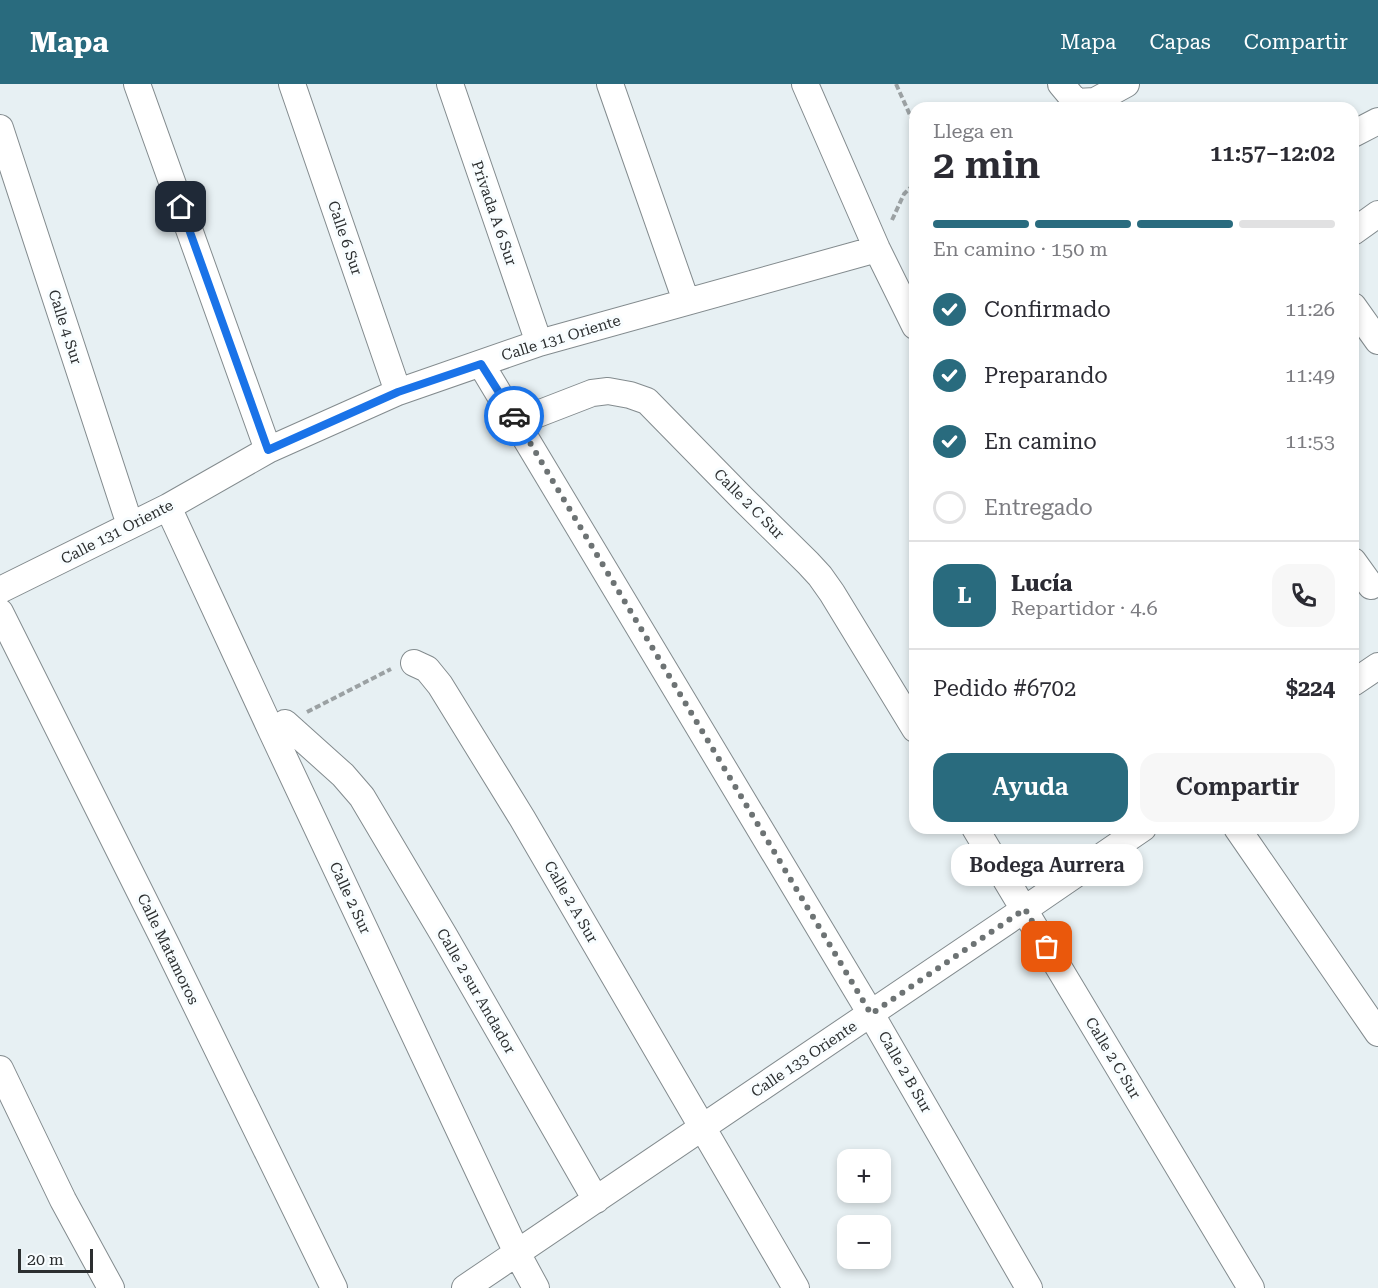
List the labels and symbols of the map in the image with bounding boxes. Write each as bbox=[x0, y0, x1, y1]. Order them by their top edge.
street label: Privada A 6 Sur bbox=[468, 158, 520, 268]
pin bbox=[155, 181, 206, 232]
street label: Calle 6 Sur bbox=[324, 199, 366, 277]
street label: Calle 4 Sur bbox=[45, 287, 85, 367]
street label: Calle 131 Oriente bbox=[499, 311, 623, 365]
courier bbox=[484, 386, 544, 446]
street label: Calle 2 C Sur bbox=[710, 465, 788, 543]
street label: Calle 131 Oriente bbox=[58, 496, 176, 568]
callout: Bodega Aurrera bbox=[951, 845, 1143, 887]
street label: Calle 2 A Sur bbox=[540, 858, 602, 946]
street label: Calle 2 Sur bbox=[326, 859, 374, 937]
street label: Calle Matamoros bbox=[133, 891, 203, 1007]
pin bbox=[1021, 921, 1072, 972]
street label: Calle 2 sur Andador bbox=[433, 925, 519, 1057]
street label: Calle 2 C Sur bbox=[1082, 1014, 1144, 1102]
street label: Calle 133 Oriente bbox=[748, 1017, 860, 1101]
street label: Calle 2 B Sur bbox=[874, 1028, 936, 1116]
scale bar bbox=[18, 1246, 93, 1274]

